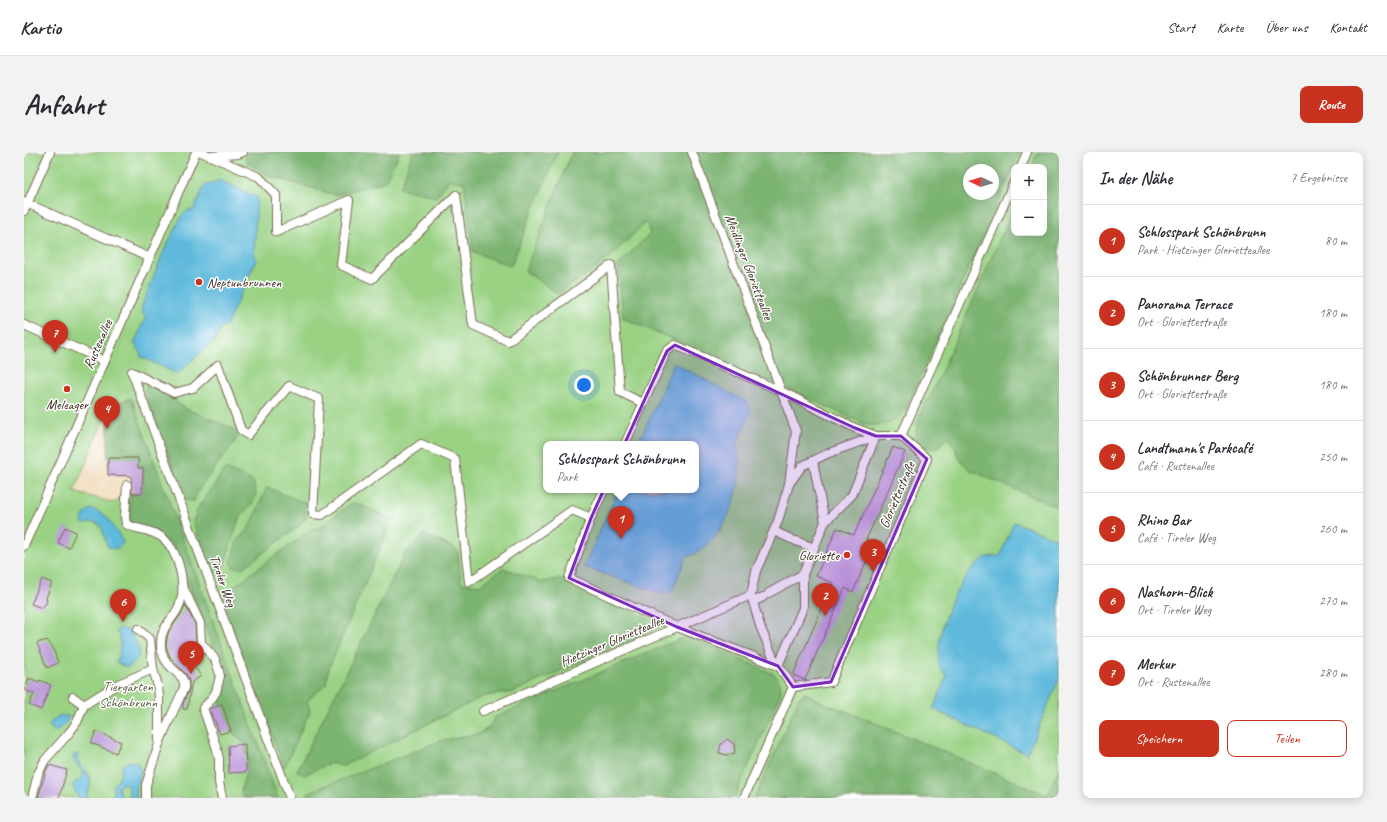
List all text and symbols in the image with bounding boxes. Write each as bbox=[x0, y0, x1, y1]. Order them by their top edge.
text: Kartio bbox=[20, 16, 61, 40]
text: Start bbox=[1167, 19, 1195, 36]
text: Karte bbox=[1217, 19, 1243, 36]
text: Über uns bbox=[1265, 19, 1307, 36]
text: Kontakt bbox=[1329, 19, 1367, 36]
button: Route bbox=[1300, 86, 1363, 123]
text: Anfahrt bbox=[24, 87, 104, 122]
north arrow bbox=[963, 164, 999, 200]
map controls bbox=[1011, 164, 1047, 236]
button: + bbox=[1011, 164, 1047, 200]
text: In der Nähe bbox=[1099, 168, 1172, 189]
text: 7 Ergebnisse bbox=[1291, 170, 1347, 186]
button: − bbox=[1011, 200, 1047, 236]
street label: Meidlinger Glorietteallee bbox=[721, 212, 777, 324]
text: Schlosspark Schönbrunn bbox=[1137, 223, 1265, 242]
text: 1 bbox=[1109, 233, 1115, 249]
text: 80 m bbox=[1325, 233, 1347, 249]
text: Park · Hietzinger Glorietteallee bbox=[1137, 242, 1269, 258]
place label: Neptunbrunnen bbox=[207, 274, 282, 291]
marker: Neptunbrunnen bbox=[194, 277, 204, 287]
text: Panorama Terrace bbox=[1137, 295, 1232, 314]
text: 2 bbox=[1109, 305, 1115, 321]
text: 180 m bbox=[1319, 305, 1347, 321]
text: Ort · Gloriettestraße bbox=[1137, 314, 1227, 330]
street label: Rustenallee bbox=[80, 315, 117, 371]
pin: 7 bbox=[42, 320, 68, 353]
text: Schönbrunner Berg bbox=[1137, 367, 1238, 386]
your location bbox=[574, 375, 594, 395]
text: 3 bbox=[1109, 377, 1115, 393]
text: 180 m bbox=[1319, 377, 1347, 393]
marker: Meleager bbox=[62, 384, 72, 394]
text: Ort · Gloriettestraße bbox=[1137, 386, 1227, 402]
place label: Meleager bbox=[46, 396, 89, 413]
pin: 4 bbox=[94, 396, 120, 429]
text: Landtmann's Parkcafé bbox=[1137, 439, 1252, 458]
popup bbox=[543, 441, 699, 493]
text: 4 bbox=[1109, 449, 1115, 465]
text: 250 m bbox=[1319, 449, 1347, 465]
text: Schlosspark Schönbrunn bbox=[557, 450, 685, 469]
street label: Gloriettestraße bbox=[875, 458, 919, 531]
text: Café · Rustenallee bbox=[1137, 458, 1214, 474]
text: Park bbox=[557, 469, 577, 485]
pin: 1 bbox=[608, 506, 634, 539]
text: Rhino Bar bbox=[1137, 511, 1191, 530]
text: 5 bbox=[1109, 521, 1115, 537]
text: 260 m bbox=[1319, 521, 1347, 537]
text: Café · Tiroler Weg bbox=[1137, 530, 1216, 546]
pin: 3 bbox=[860, 539, 886, 572]
place label: Gloriette bbox=[799, 547, 840, 564]
marker: Gloriette bbox=[842, 550, 852, 560]
street label: Tiroler Weg bbox=[206, 553, 241, 610]
pin: 2 bbox=[812, 583, 838, 616]
text: Nashorn-Blick bbox=[1137, 583, 1212, 602]
pin: 6 bbox=[110, 589, 136, 622]
text: 6 bbox=[1109, 593, 1115, 609]
text: 270 m bbox=[1319, 593, 1347, 609]
text: Ort · Tiroler Weg bbox=[1137, 602, 1211, 618]
street label: Hietzinger Glorietteallee bbox=[558, 611, 668, 670]
pin: 5 bbox=[178, 641, 204, 674]
text: Merkur bbox=[1137, 655, 1175, 674]
text: 7 bbox=[1109, 665, 1115, 681]
text: 280 m bbox=[1319, 665, 1347, 681]
text: Ort · Rustenallee bbox=[1137, 674, 1210, 690]
park label: Tiergarten Schönbrunn bbox=[99, 678, 158, 711]
button: Speichern bbox=[1099, 720, 1219, 757]
button: Teilen bbox=[1227, 720, 1347, 757]

